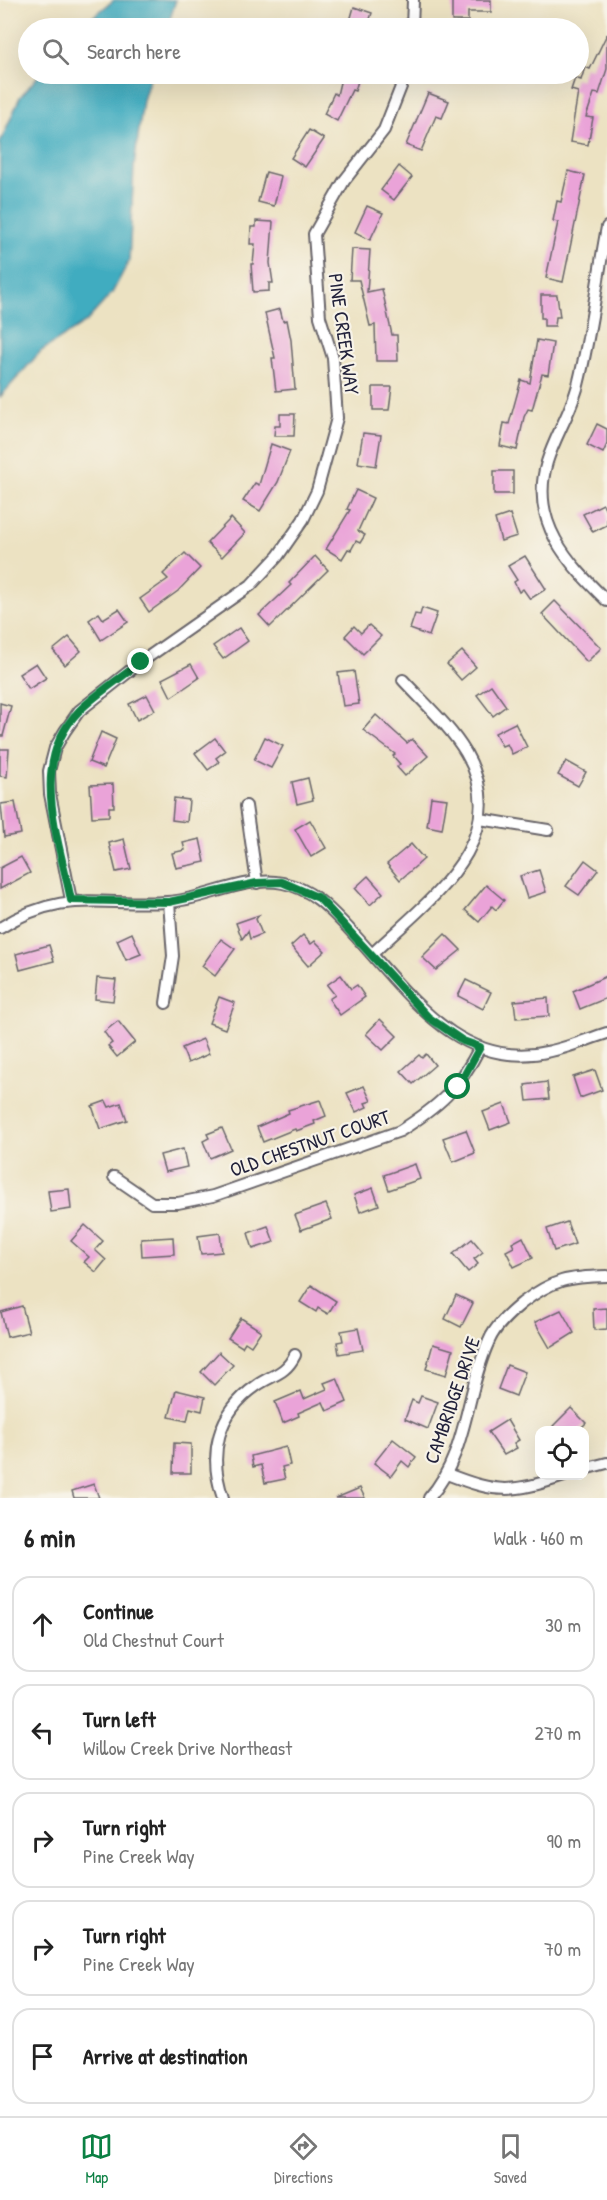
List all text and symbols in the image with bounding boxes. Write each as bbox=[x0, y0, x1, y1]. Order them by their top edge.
search box bbox=[18, 18, 589, 84]
icon: search bbox=[39, 35, 72, 68]
text: Search here bbox=[87, 36, 181, 66]
street label: PINE CREEK WAY bbox=[323, 272, 366, 396]
route end bbox=[127, 648, 153, 674]
route start bbox=[444, 1073, 470, 1099]
street label: OLD CHESTNUT COURT bbox=[226, 1102, 394, 1183]
street label: CAMBRIDGE DRIVE bbox=[417, 1333, 486, 1467]
map controls bbox=[535, 1426, 589, 1480]
button: locate bbox=[535, 1426, 589, 1480]
text: 6 min bbox=[24, 1520, 76, 1555]
text: Walk · 460 m bbox=[493, 1524, 583, 1551]
text: Continue bbox=[83, 1596, 154, 1626]
icon: ahead bbox=[26, 1608, 59, 1641]
text: 30 m bbox=[545, 1611, 581, 1638]
text: Old Chestnut Court bbox=[83, 1626, 224, 1653]
text: Turn left bbox=[83, 1704, 156, 1734]
icon: left bbox=[26, 1716, 59, 1749]
text: 270 m bbox=[535, 1719, 581, 1746]
text: Willow Creek Drive Northeast bbox=[83, 1734, 292, 1761]
text: Turn right bbox=[83, 1812, 166, 1842]
icon: right bbox=[26, 1824, 59, 1857]
text: 90 m bbox=[547, 1827, 581, 1854]
text: Pine Creek Way bbox=[83, 1842, 195, 1869]
text: Turn right bbox=[83, 1920, 166, 1950]
icon: right bbox=[26, 1932, 59, 1965]
text: 70 m bbox=[544, 1935, 581, 1962]
text: Pine Creek Way bbox=[83, 1950, 195, 1977]
icon: arrive bbox=[26, 2040, 59, 2073]
text: Arrive at destination bbox=[83, 2041, 248, 2071]
tab: Map bbox=[80, 2130, 113, 2188]
tab: Directions bbox=[274, 2130, 333, 2188]
tab: Saved bbox=[494, 2130, 527, 2188]

